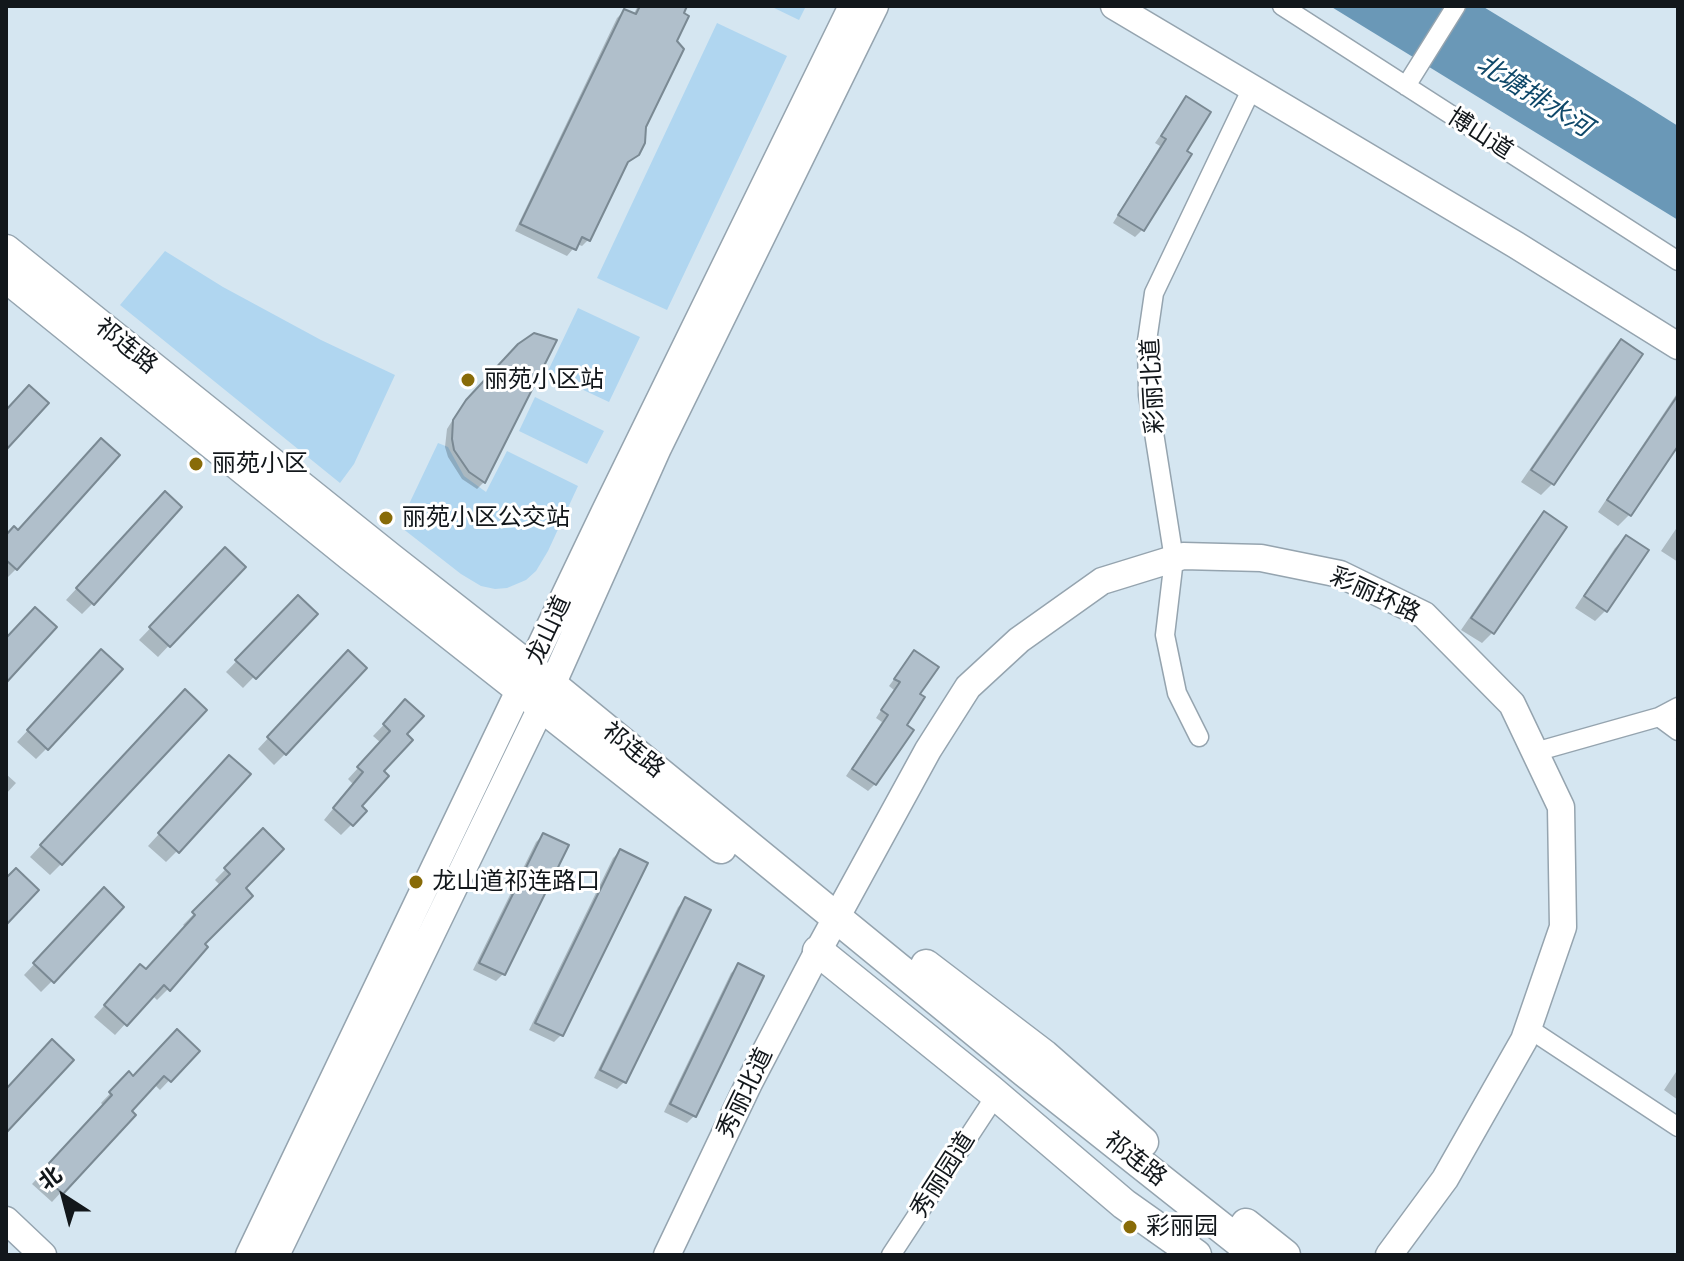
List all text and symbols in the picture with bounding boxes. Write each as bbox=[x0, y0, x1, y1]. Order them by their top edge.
water label: 北塘排水河 bbox=[1471, 48, 1597, 144]
street label: 博山道 bbox=[1442, 102, 1518, 166]
street label: 祁连路 bbox=[89, 312, 163, 380]
street label: 彩丽北道 bbox=[1136, 337, 1170, 435]
place label: 丽苑小区站 bbox=[484, 366, 604, 394]
marker: 丽苑小区站 bbox=[459, 371, 477, 389]
place label: 丽苑小区 bbox=[212, 450, 308, 478]
marker: 丽苑小区 bbox=[187, 455, 205, 473]
place label: 丽苑小区公交站 bbox=[402, 504, 570, 532]
marker: 丽苑小区公交站 bbox=[377, 509, 395, 527]
street label: 彩丽环路 bbox=[1325, 562, 1425, 628]
street label: 龙山道 bbox=[521, 591, 577, 669]
street label: 祁连路 bbox=[596, 716, 670, 784]
place label: 龙山道祁连路口 bbox=[432, 868, 600, 896]
marker: 龙山道祁连路口 bbox=[407, 873, 425, 891]
street label: 秀丽北道 bbox=[711, 1044, 779, 1142]
street label: 祁连路 bbox=[1098, 1125, 1172, 1193]
street label: 秀丽园道 bbox=[905, 1127, 981, 1223]
north arrow bbox=[24, 1157, 104, 1237]
text: 北 bbox=[33, 1160, 67, 1195]
place label: 彩丽园 bbox=[1146, 1213, 1218, 1241]
marker: 彩丽园 bbox=[1121, 1218, 1139, 1236]

